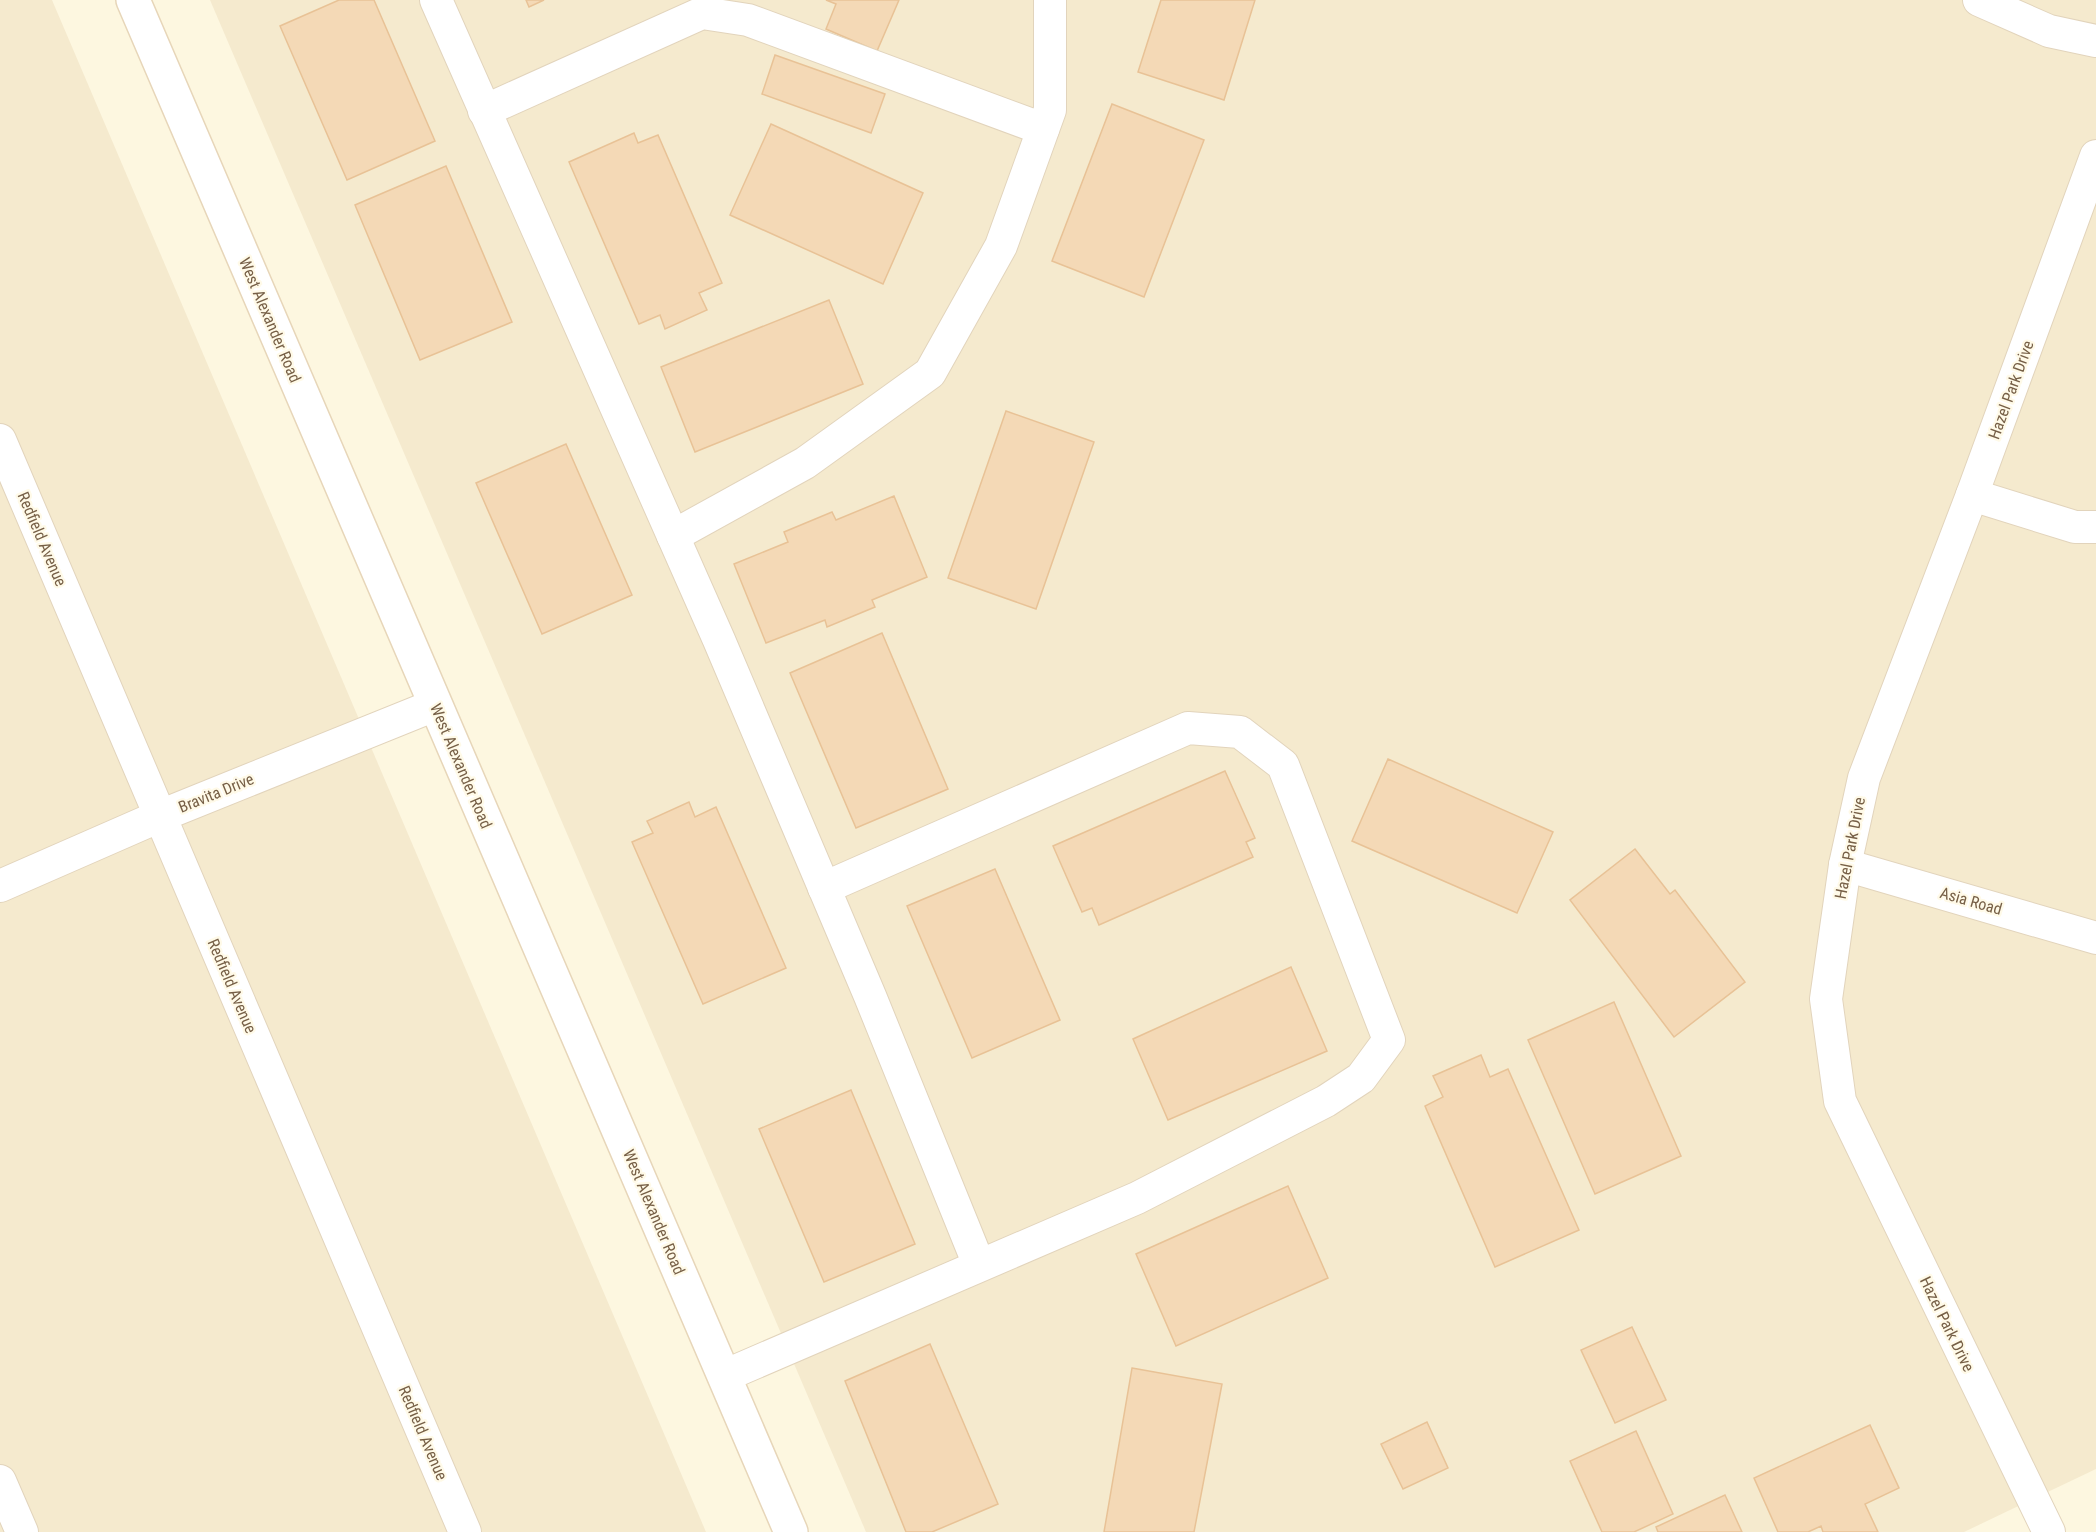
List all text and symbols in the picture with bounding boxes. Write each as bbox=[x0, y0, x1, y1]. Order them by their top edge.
street label: West Alexander Road bbox=[235, 255, 305, 385]
street label: Hazel Park Drive bbox=[1984, 338, 2038, 442]
street label: Redfield Avenue bbox=[14, 489, 70, 589]
street label: West Alexander Road bbox=[426, 701, 496, 831]
street label: Bravita Drive bbox=[176, 769, 256, 817]
street label: Hazel Park Drive bbox=[1831, 795, 1869, 901]
street label: Asia Road bbox=[1938, 883, 2004, 919]
street label: Redfield Avenue bbox=[204, 936, 260, 1036]
street label: West Alexander Road bbox=[619, 1147, 689, 1277]
street label: Hazel Park Drive bbox=[1916, 1273, 1978, 1375]
street label: Redfield Avenue bbox=[395, 1383, 451, 1483]

